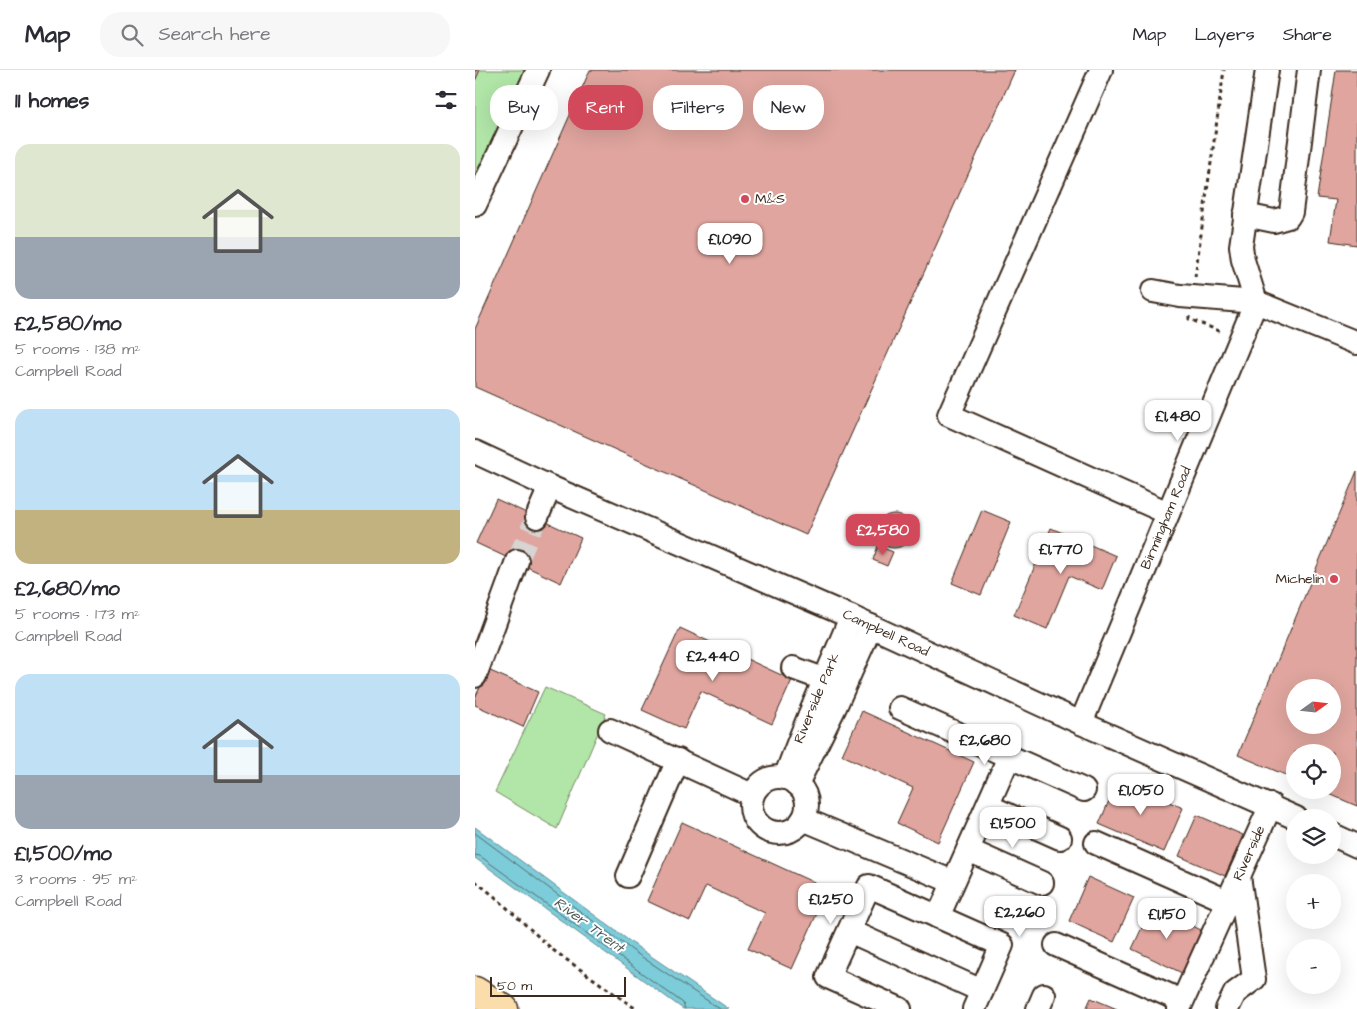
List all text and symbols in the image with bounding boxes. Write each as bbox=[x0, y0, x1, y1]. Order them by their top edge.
search box bbox=[100, 12, 450, 57]
text: Map bbox=[25, 18, 70, 52]
icon: search bbox=[118, 21, 146, 49]
text: Search here bbox=[158, 21, 271, 48]
text: Map bbox=[1132, 22, 1166, 47]
text: Layers bbox=[1194, 22, 1255, 47]
text: Share bbox=[1283, 22, 1332, 47]
chip: Buy bbox=[490, 85, 558, 130]
chip: Rent bbox=[568, 85, 643, 130]
chip: Filters bbox=[653, 85, 743, 130]
chip: New bbox=[753, 85, 824, 130]
text: 11 homes bbox=[15, 86, 89, 115]
icon: filters bbox=[432, 86, 460, 114]
icon: home bbox=[193, 176, 283, 266]
place label: M&S bbox=[755, 189, 785, 209]
marker: M&S bbox=[739, 193, 751, 205]
pin: £1,090 bbox=[689, 222, 771, 265]
text: £1,090 bbox=[709, 228, 751, 250]
text: £2,580/mo bbox=[15, 309, 122, 338]
text: 5 rooms · 138 m² bbox=[15, 338, 141, 360]
text: Campbell Road bbox=[15, 360, 122, 382]
pin: £1,480 bbox=[1137, 400, 1219, 442]
text: £1,480 bbox=[1156, 405, 1200, 427]
icon: home bbox=[193, 441, 283, 531]
street label: Birmingham Road bbox=[1136, 463, 1197, 573]
pin: £2,580 bbox=[842, 514, 924, 556]
text: £2,580 bbox=[857, 519, 909, 541]
pin: £1,770 bbox=[1020, 532, 1102, 575]
text: £1,770 bbox=[1039, 538, 1083, 560]
place label: Michelin bbox=[1276, 569, 1324, 589]
marker: Michelin bbox=[1328, 573, 1340, 585]
text: £2,680/mo bbox=[15, 574, 120, 603]
text: 5 rooms · 173 m² bbox=[15, 603, 140, 625]
street label: Campbell Road bbox=[839, 605, 932, 662]
text: Campbell Road bbox=[15, 625, 122, 647]
pin: £2,440 bbox=[672, 640, 754, 682]
text: £2,440 bbox=[687, 645, 739, 667]
street label: Riverside Park bbox=[789, 649, 845, 746]
north arrow bbox=[1286, 679, 1341, 734]
map controls bbox=[1286, 679, 1341, 994]
icon: home bbox=[193, 706, 283, 796]
pin: £2,680 bbox=[944, 724, 1026, 766]
text: £2,680 bbox=[959, 729, 1011, 751]
button: locate bbox=[1286, 744, 1341, 799]
pin: £1,050 bbox=[1100, 774, 1182, 816]
text: £1,050 bbox=[1118, 779, 1164, 801]
pin: £1,500 bbox=[972, 806, 1054, 849]
button: layers bbox=[1286, 809, 1341, 864]
text: £1,500 bbox=[990, 812, 1036, 834]
street label: Riverside bbox=[1228, 822, 1271, 884]
text: £1,500/mo bbox=[15, 839, 112, 868]
text: 3 rooms · 95 m² bbox=[15, 868, 137, 890]
button: + bbox=[1286, 874, 1341, 929]
pin: £1,250 bbox=[790, 882, 872, 925]
text: £1,250 bbox=[809, 888, 853, 910]
text: Campbell Road bbox=[15, 890, 122, 912]
water label: River Trent bbox=[549, 892, 630, 959]
pin: £2,260 bbox=[979, 896, 1061, 938]
pin: £1,150 bbox=[1126, 898, 1208, 940]
text: £2,260 bbox=[995, 901, 1045, 923]
text: £1,150 bbox=[1149, 903, 1185, 925]
button: − bbox=[1286, 939, 1341, 994]
scale bar bbox=[490, 974, 626, 997]
text: 50 m bbox=[497, 976, 532, 996]

